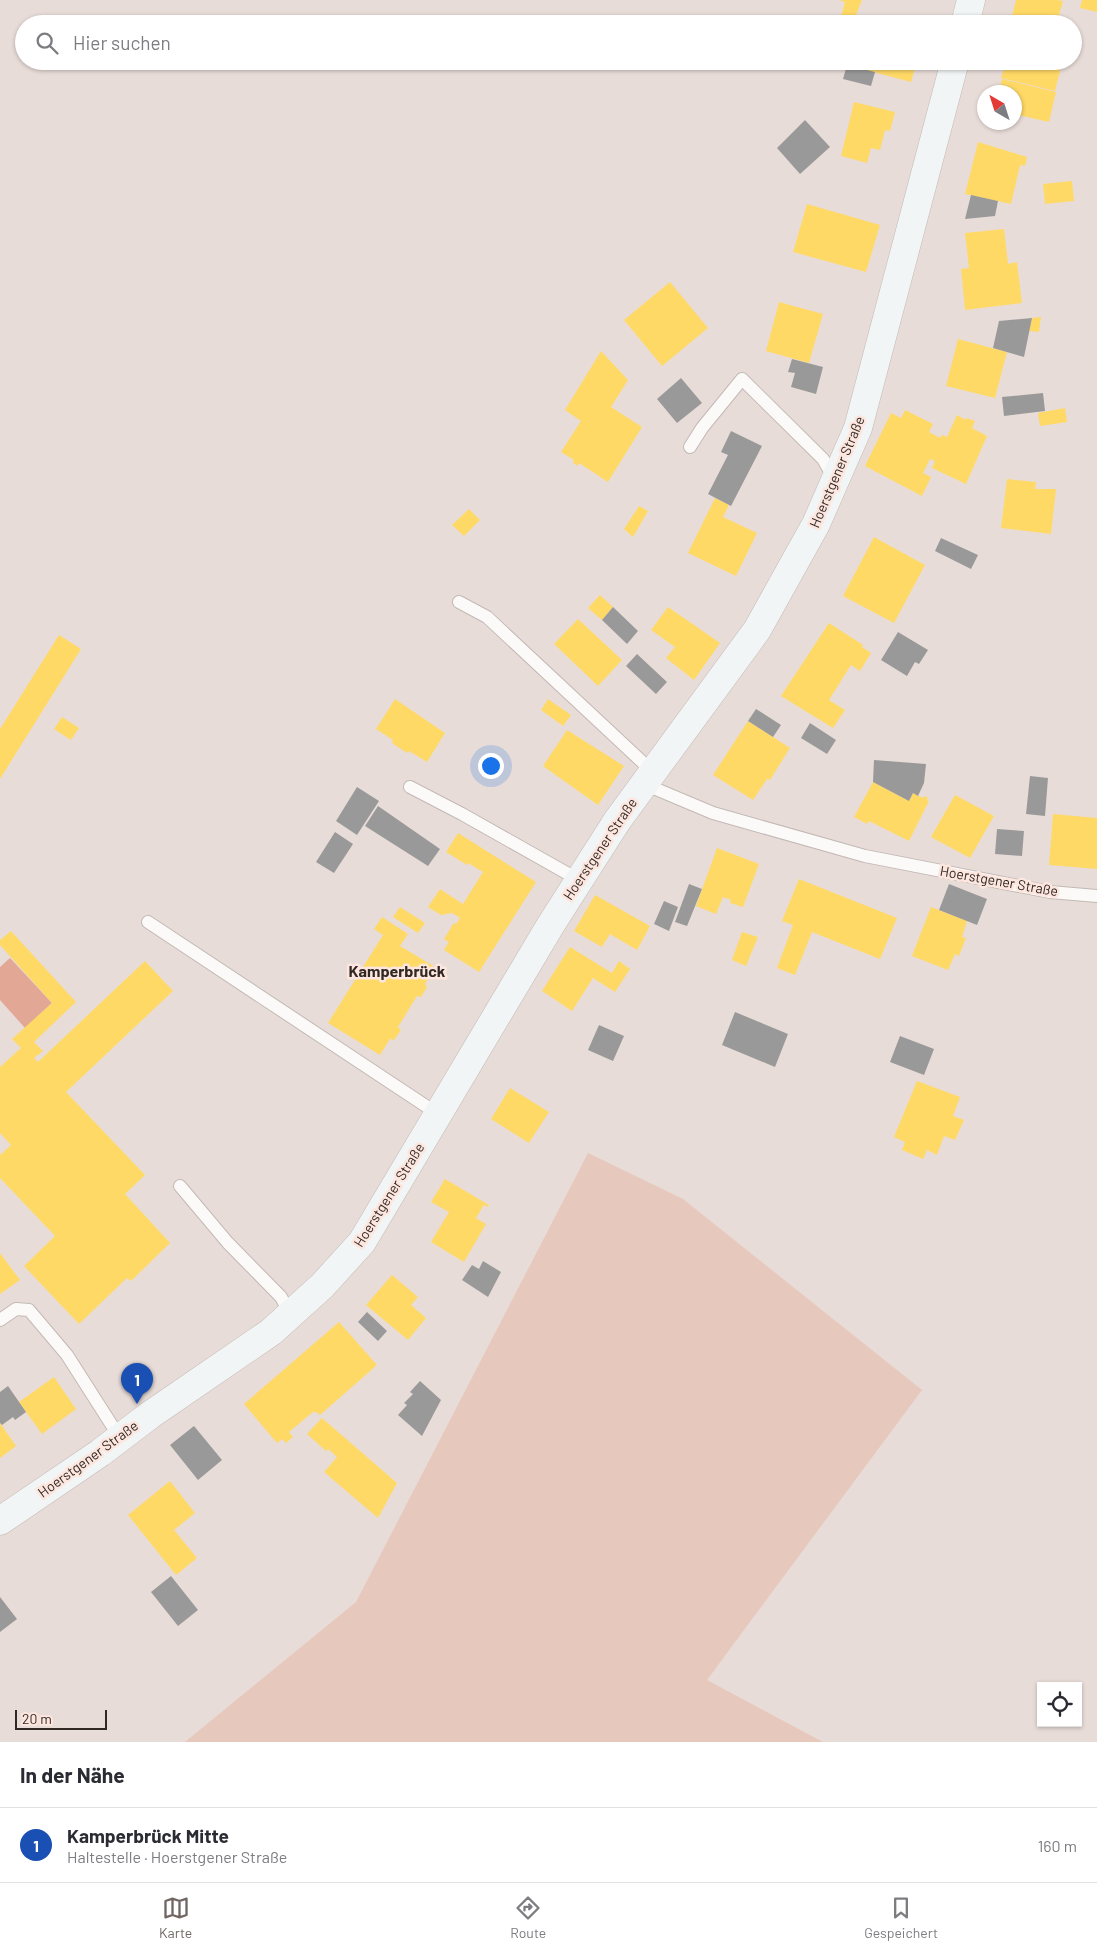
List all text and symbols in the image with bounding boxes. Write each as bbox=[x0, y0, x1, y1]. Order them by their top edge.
search box bbox=[15, 15, 1082, 70]
icon: search bbox=[33, 29, 61, 57]
text: Hier suchen bbox=[73, 31, 171, 54]
north arrow bbox=[977, 85, 1022, 130]
street label: Hoerstgener Straße bbox=[805, 413, 868, 530]
your location bbox=[478, 753, 504, 779]
street label: Hoerstgener Straße bbox=[559, 794, 640, 903]
street label: Hoerstgener Straße bbox=[939, 862, 1059, 899]
district label: Kamperbrück bbox=[349, 961, 446, 980]
street label: Hoerstgener Straße bbox=[350, 1140, 427, 1250]
pin: 1 bbox=[121, 1363, 153, 1404]
street label: Hoerstgener Straße bbox=[34, 1417, 141, 1501]
map controls bbox=[1037, 1682, 1082, 1727]
button: locate bbox=[1037, 1682, 1082, 1727]
scale bar bbox=[15, 1707, 108, 1730]
text: 20 m bbox=[22, 1710, 52, 1727]
text: In der Nähe bbox=[20, 1762, 125, 1787]
text: Kamperbrück Mitte bbox=[67, 1824, 229, 1847]
text: 1 bbox=[33, 1836, 39, 1855]
text: 160 m bbox=[1038, 1836, 1077, 1855]
text: Haltestelle · Hoerstgener Straße bbox=[67, 1847, 287, 1866]
tab: Karte bbox=[159, 1894, 192, 1941]
tab: Route bbox=[510, 1894, 546, 1941]
tab: Gespeichert bbox=[864, 1894, 938, 1941]

